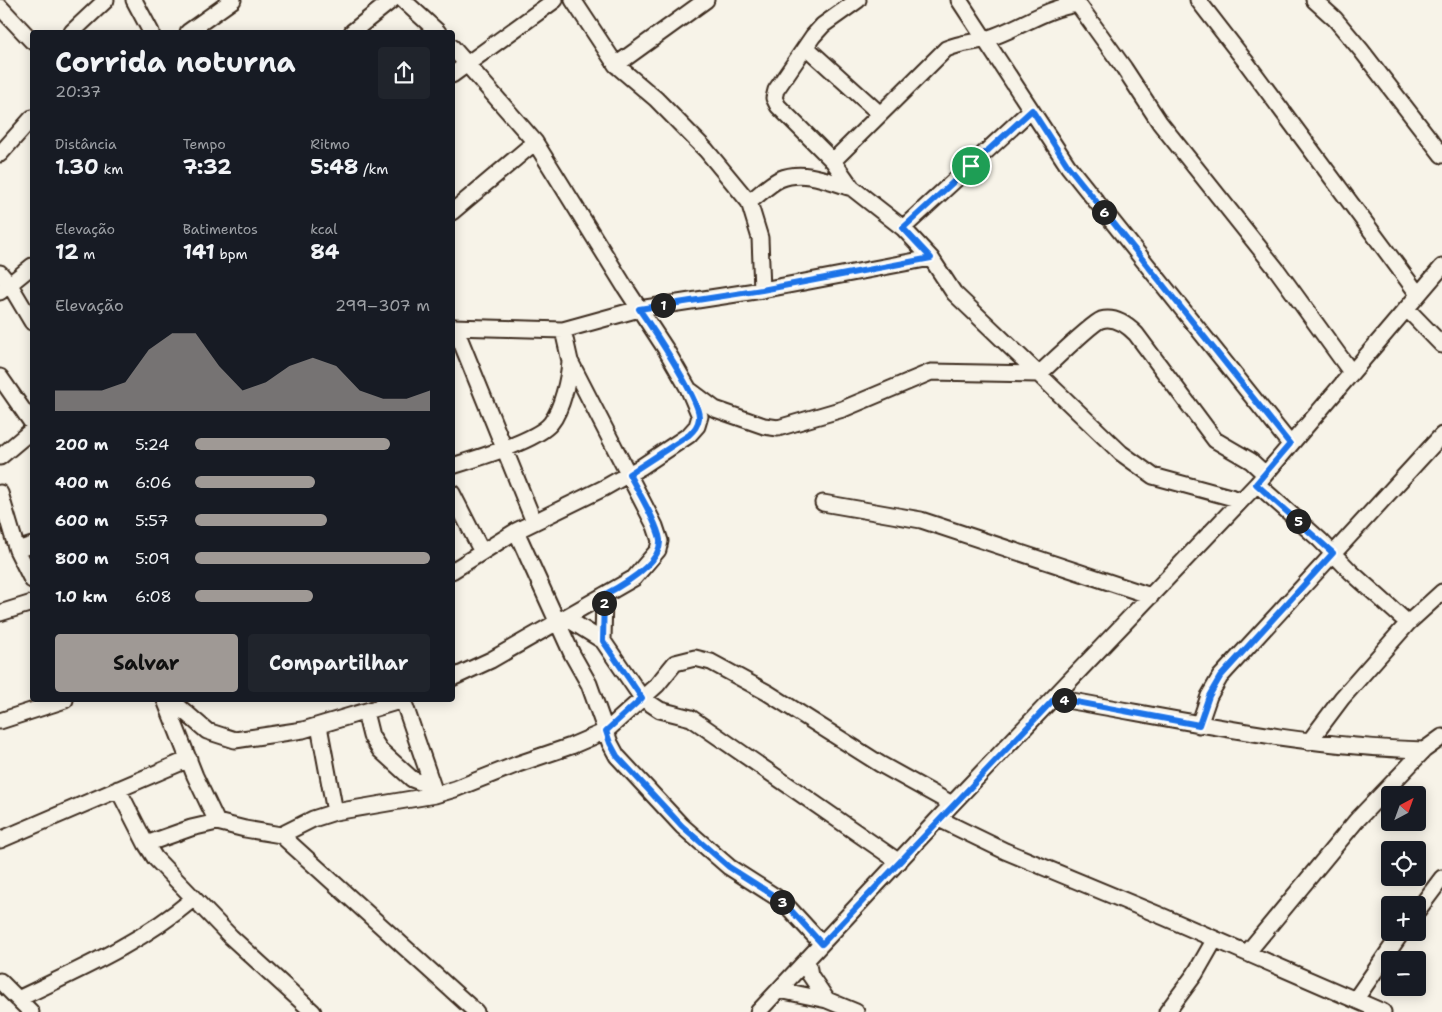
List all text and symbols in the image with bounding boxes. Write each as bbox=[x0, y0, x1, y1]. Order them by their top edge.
text: Corrida noturna bbox=[55, 43, 296, 81]
button: share bbox=[378, 47, 430, 99]
text: 20:37 bbox=[55, 81, 101, 102]
text: Distância bbox=[55, 135, 117, 153]
text: Tempo bbox=[183, 135, 226, 153]
text: Ritmo bbox=[310, 135, 350, 153]
pin bbox=[950, 145, 992, 187]
icon: arrive bbox=[957, 152, 985, 180]
text: 1.30 bbox=[55, 153, 99, 181]
text: 7:32 bbox=[183, 153, 232, 181]
text: 5:48 bbox=[310, 153, 358, 181]
text: km bbox=[99, 160, 123, 178]
text: /km bbox=[358, 160, 388, 178]
pin: 6 bbox=[1092, 200, 1116, 224]
text: 6 bbox=[1100, 203, 1109, 221]
text: Elevação bbox=[55, 220, 115, 238]
text: Batimentos bbox=[183, 220, 258, 238]
text: kcal bbox=[310, 220, 338, 238]
text: 12 bbox=[55, 238, 79, 266]
text: 141 bbox=[183, 238, 215, 266]
text: 84 bbox=[310, 238, 340, 266]
text: m bbox=[79, 245, 95, 263]
text: bpm bbox=[215, 245, 248, 263]
pin: 1 bbox=[650, 292, 676, 318]
text: Elevação bbox=[55, 295, 124, 316]
text: 299–307 m bbox=[335, 295, 430, 316]
text: 1 bbox=[660, 296, 667, 314]
text: 200 m bbox=[55, 434, 108, 455]
text: 5:24 bbox=[135, 434, 169, 455]
text: 400 m bbox=[55, 472, 109, 493]
text: 6:06 bbox=[135, 472, 172, 493]
pin: 5 bbox=[1286, 508, 1310, 534]
text: 600 m bbox=[55, 510, 109, 531]
text: 5:57 bbox=[135, 510, 168, 531]
text: 5 bbox=[1294, 512, 1303, 530]
text: 800 m bbox=[55, 548, 109, 569]
text: 5:09 bbox=[135, 548, 170, 569]
text: 1.0 km bbox=[55, 586, 107, 607]
text: 6:08 bbox=[135, 586, 172, 607]
pin: 2 bbox=[592, 590, 616, 616]
text: 2 bbox=[600, 594, 609, 612]
button: Salvar bbox=[55, 634, 238, 692]
button: Compartilhar bbox=[248, 634, 430, 692]
pin: 4 bbox=[1052, 688, 1076, 712]
text: 4 bbox=[1060, 691, 1069, 709]
north arrow bbox=[1381, 786, 1426, 831]
map controls bbox=[1381, 786, 1426, 996]
button: locate bbox=[1381, 841, 1426, 886]
pin: 3 bbox=[770, 890, 794, 914]
text: 3 bbox=[778, 893, 787, 911]
button: + bbox=[1381, 896, 1426, 941]
button: − bbox=[1381, 951, 1426, 996]

